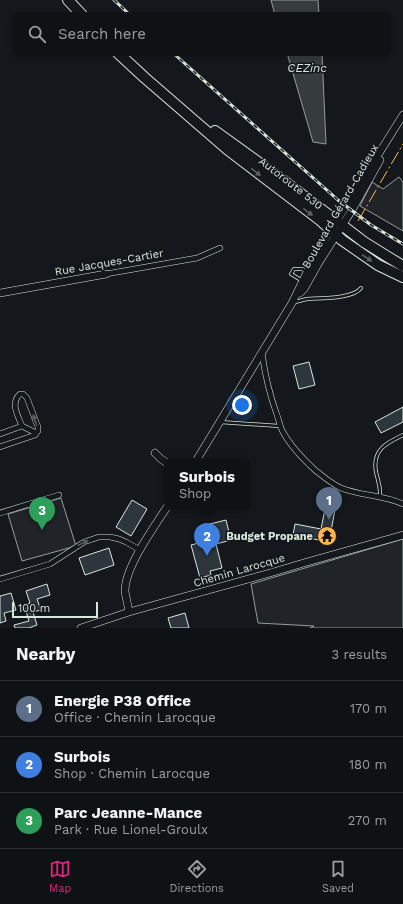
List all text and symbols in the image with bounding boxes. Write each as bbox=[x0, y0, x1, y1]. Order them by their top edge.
search box bbox=[12, 12, 391, 56]
icon: search bbox=[26, 23, 48, 45]
text: Search here bbox=[58, 25, 146, 43]
water label: CEZinc bbox=[287, 61, 327, 75]
street label: Boulevard Gérard-Cadieux bbox=[300, 142, 381, 271]
street label: Autoroute 530 bbox=[256, 154, 325, 212]
one-way arrow bbox=[251, 167, 262, 176]
one-way arrow bbox=[303, 207, 314, 216]
street label: Rue Jacques-Cartier bbox=[54, 246, 165, 278]
one-way arrow bbox=[362, 254, 373, 262]
your location bbox=[232, 395, 252, 415]
one-way arrow bbox=[32, 414, 38, 426]
popup bbox=[164, 458, 250, 510]
text: Surbois bbox=[179, 468, 235, 486]
text: Shop bbox=[179, 486, 211, 501]
pin: 1 bbox=[316, 487, 342, 520]
pin: 3 bbox=[29, 497, 55, 530]
pin: 2 bbox=[194, 523, 220, 556]
temple icon: Budget Propane bbox=[316, 525, 338, 547]
place label: Budget Propane bbox=[226, 530, 313, 543]
one-way arrow bbox=[78, 540, 89, 546]
street label: Chemin Larocque bbox=[192, 551, 286, 590]
scale bar bbox=[12, 600, 98, 619]
text: 100 m bbox=[18, 602, 50, 615]
text: Nearby bbox=[16, 644, 75, 664]
text: 3 results bbox=[332, 647, 387, 662]
text: Energie P38 Office bbox=[54, 692, 191, 710]
text: 1 bbox=[26, 701, 32, 716]
text: 170 m bbox=[350, 701, 387, 716]
text: Office · Chemin Larocque bbox=[54, 710, 216, 725]
text: Surbois bbox=[54, 748, 110, 766]
text: 2 bbox=[25, 757, 33, 772]
text: 180 m bbox=[349, 757, 387, 772]
text: Shop · Chemin Larocque bbox=[54, 766, 210, 781]
text: Parc Jeanne-Mance bbox=[54, 804, 202, 822]
text: 3 bbox=[25, 813, 33, 828]
text: 270 m bbox=[348, 813, 387, 828]
text: Park · Rue Lionel-Groulx bbox=[54, 822, 208, 837]
tab: Map bbox=[49, 858, 71, 895]
tab: Directions bbox=[170, 858, 224, 895]
tab: Saved bbox=[322, 858, 354, 895]

